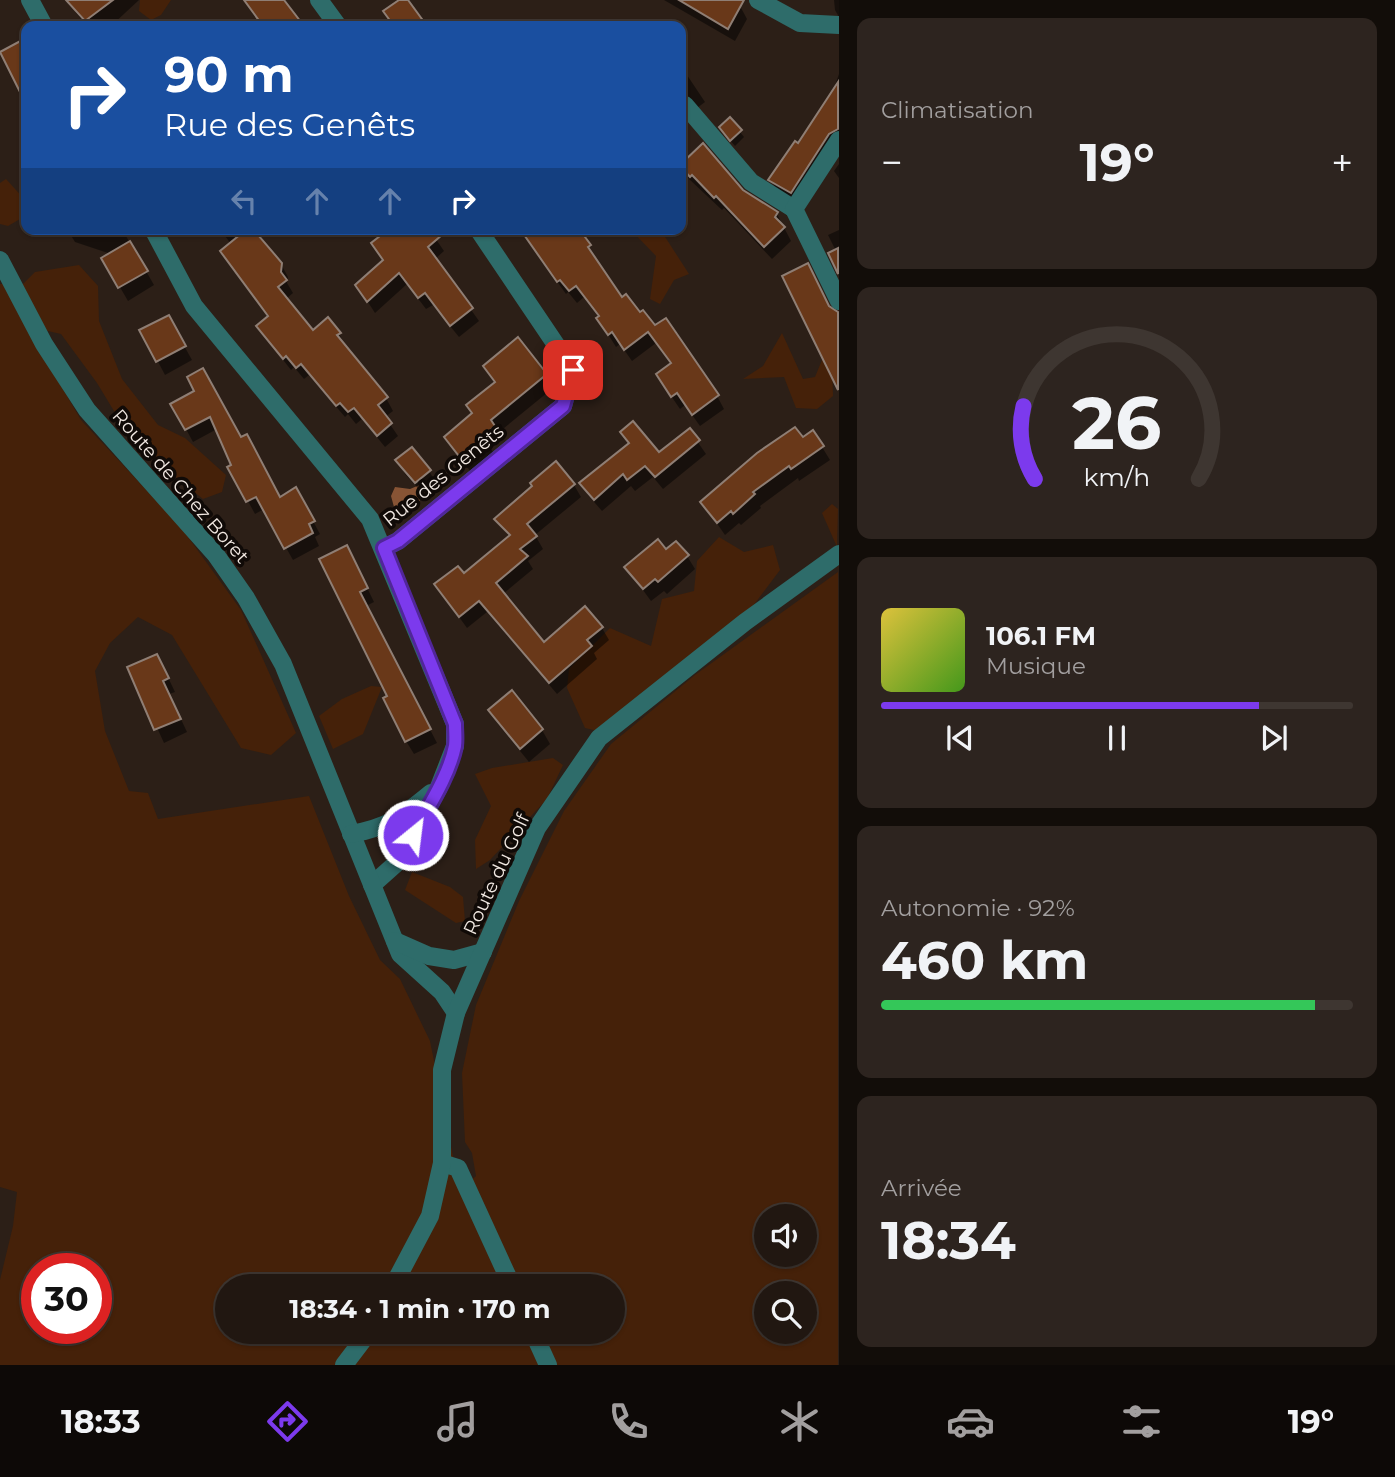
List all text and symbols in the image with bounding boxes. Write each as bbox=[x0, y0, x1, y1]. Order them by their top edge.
text: 90 m bbox=[164, 45, 294, 104]
icon: right bbox=[49, 49, 140, 140]
text: Climatisation bbox=[881, 96, 1033, 124]
text: Rue des Genêts bbox=[164, 105, 415, 144]
text: 19° bbox=[1079, 131, 1155, 194]
text: − bbox=[881, 139, 903, 186]
text: + bbox=[1331, 139, 1353, 186]
icon: left bbox=[225, 182, 263, 220]
icon: ahead bbox=[298, 182, 336, 220]
icon: ahead bbox=[371, 182, 409, 220]
icon: right bbox=[444, 182, 482, 220]
pin bbox=[543, 340, 603, 400]
icon: arrive bbox=[554, 351, 592, 389]
text: 26 bbox=[1072, 380, 1162, 468]
street label: Route de Chez Boret bbox=[107, 405, 254, 568]
street label: Rue des Genêts bbox=[378, 420, 508, 531]
text: km/h bbox=[1084, 462, 1150, 492]
text: 106.1 FM bbox=[986, 620, 1096, 652]
text: Musique bbox=[986, 652, 1086, 680]
icon: previous bbox=[941, 719, 979, 757]
icon: pause bbox=[1098, 719, 1136, 757]
icon: next bbox=[1255, 719, 1293, 757]
position arrow bbox=[376, 798, 450, 872]
street label: Route du Golf bbox=[458, 809, 535, 938]
text: Autonomie · 92% bbox=[881, 894, 1075, 922]
text: 460 km bbox=[881, 929, 1088, 992]
text: Arrivée bbox=[881, 1174, 962, 1202]
map controls bbox=[754, 1204, 817, 1344]
button: sound bbox=[754, 1204, 817, 1267]
text: 18:34 bbox=[881, 1209, 1016, 1272]
speed limit sign: 30 bbox=[21, 1253, 112, 1344]
button: search bbox=[754, 1281, 817, 1344]
text: 18:34 · 1 min · 170 m bbox=[289, 1293, 551, 1325]
icon: directions bbox=[263, 1397, 312, 1446]
icon: music bbox=[433, 1397, 482, 1446]
icon: phone bbox=[604, 1397, 653, 1446]
icon: climate bbox=[775, 1397, 824, 1446]
icon: car bbox=[946, 1397, 995, 1446]
icon: filters bbox=[1117, 1397, 1166, 1446]
text: 18:33 bbox=[61, 1402, 141, 1441]
text: 19° bbox=[1288, 1402, 1334, 1441]

